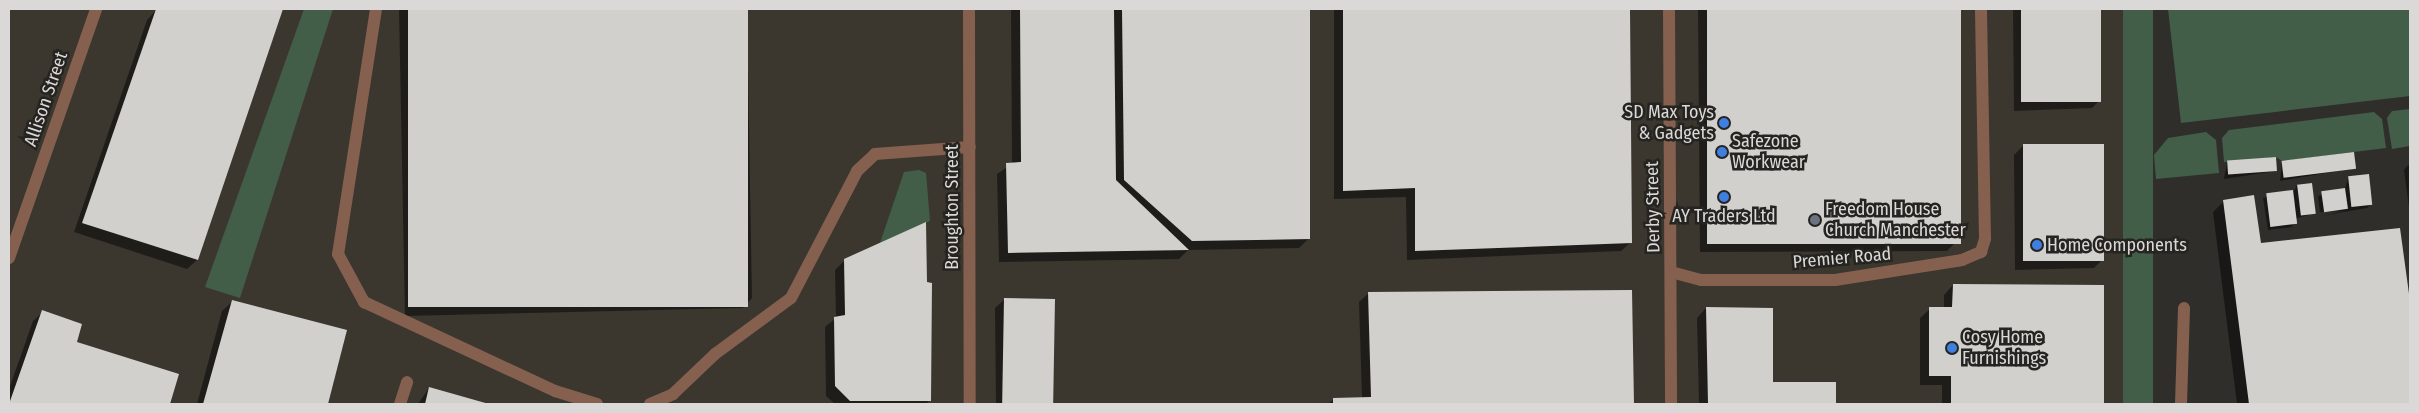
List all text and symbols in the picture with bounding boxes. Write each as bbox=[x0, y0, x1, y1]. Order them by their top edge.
street label: Allison Street bbox=[20, 49, 72, 149]
place label: SD Max Toys & Gadgets bbox=[1624, 102, 1714, 144]
marker: SD Max Toys & Gadgets bbox=[1718, 117, 1730, 129]
place label: Safezone Workwear bbox=[1732, 131, 1805, 173]
street label: Broughton Street bbox=[941, 144, 963, 270]
marker: Safezone Workwear bbox=[1716, 146, 1728, 158]
street label: Derby Street bbox=[1641, 161, 1665, 253]
marker: AY Traders Ltd bbox=[1718, 191, 1730, 203]
place label: Freedom House Church Manchester bbox=[1825, 199, 1966, 242]
place label: AY Traders Ltd bbox=[1672, 205, 1776, 227]
marker: Freedom House Church Manchester bbox=[1809, 214, 1821, 226]
place label: Home Components bbox=[2047, 234, 2187, 256]
marker: Home Components bbox=[2031, 239, 2043, 251]
street label: Premier Road bbox=[1792, 243, 1892, 273]
place label: Cosy Home Furnishings bbox=[1962, 327, 2046, 369]
marker: Cosy Home Furnishings bbox=[1946, 342, 1958, 354]

